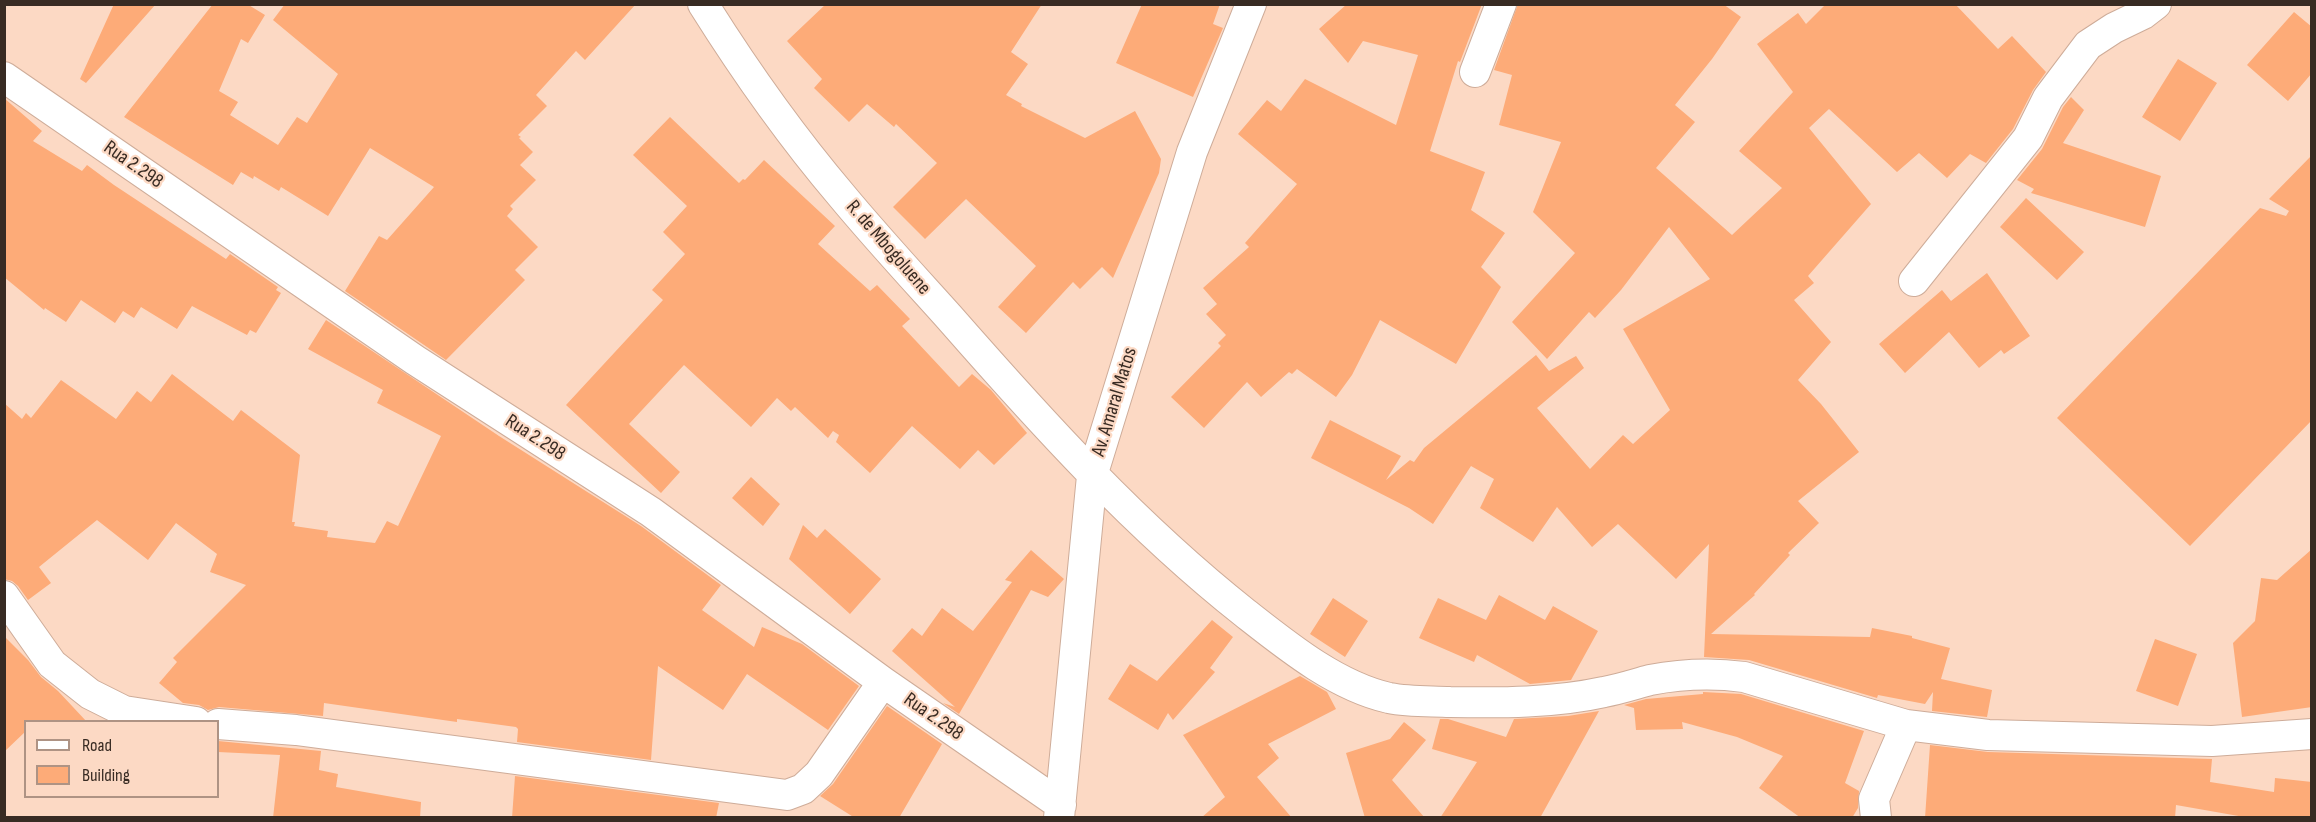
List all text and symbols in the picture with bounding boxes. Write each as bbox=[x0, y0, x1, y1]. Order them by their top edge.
street label: Rua 2.298 bbox=[99, 136, 167, 194]
street label: R. de Mbogoluene bbox=[841, 196, 935, 300]
street label: Av. Amaral Matos bbox=[1087, 345, 1143, 459]
street label: Rua 2.298 bbox=[500, 410, 570, 466]
street label: Rua 2.298 bbox=[899, 688, 967, 746]
legend bbox=[24, 720, 219, 798]
text: Road bbox=[82, 735, 112, 756]
text: Building bbox=[82, 765, 130, 786]

